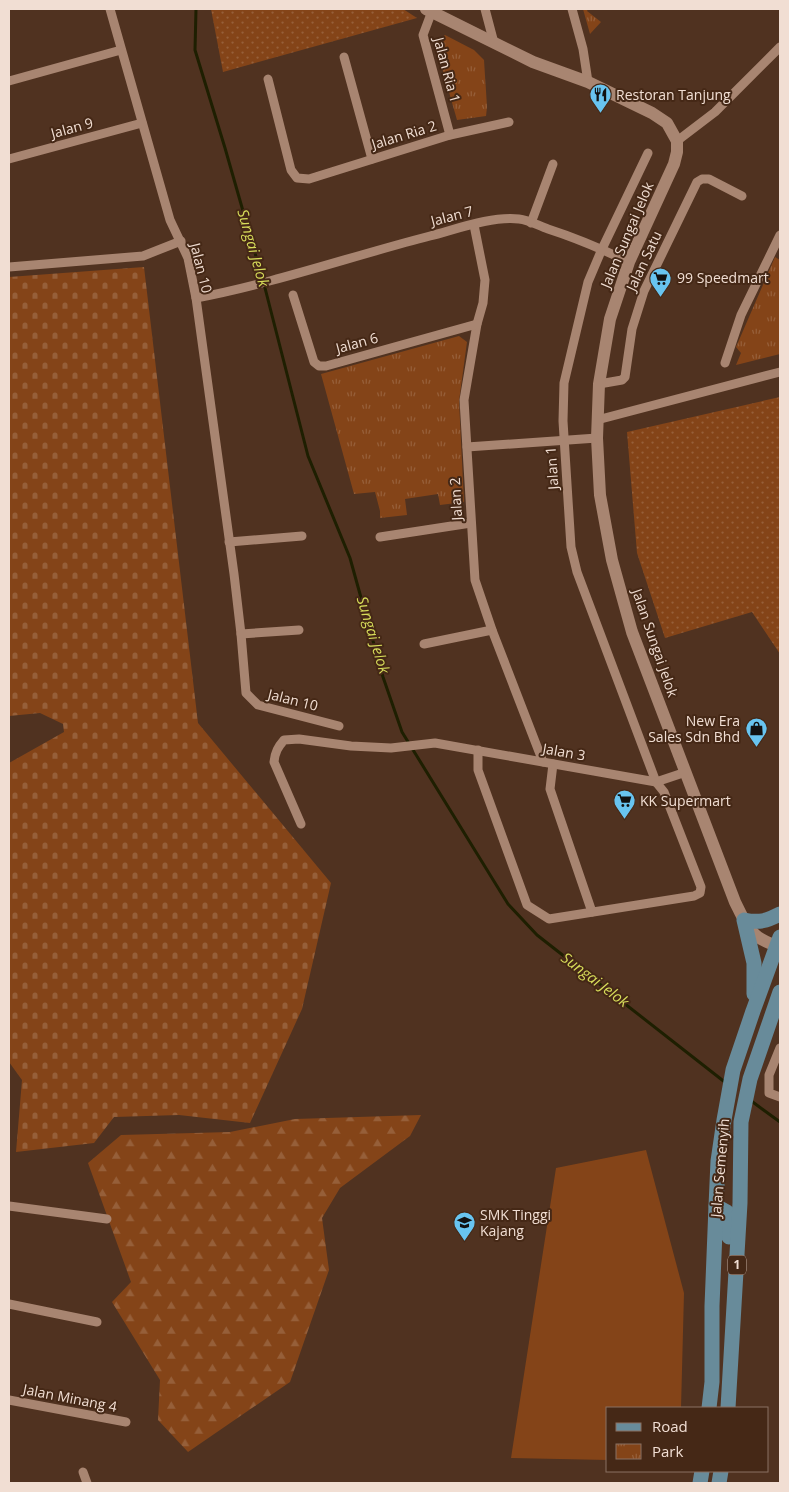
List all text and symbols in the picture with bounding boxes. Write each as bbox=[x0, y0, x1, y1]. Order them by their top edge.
street label: Jalan Ria 1 bbox=[429, 33, 465, 105]
restaurant icon: Restoran Tanjung bbox=[588, 83, 612, 114]
place label: Restoran Tanjung bbox=[616, 85, 731, 104]
street label: Jalan 9 bbox=[47, 113, 95, 143]
street label: Jalan Ria 2 bbox=[367, 116, 439, 154]
street label: Jalan Sungai Jelok bbox=[595, 178, 658, 293]
street label: Jalan 7 bbox=[427, 201, 475, 230]
water label: Sungai Jelok bbox=[233, 207, 275, 290]
street label: Jalan Satu bbox=[621, 228, 666, 296]
street label: Jalan 10 bbox=[186, 239, 217, 295]
supermarket icon: 99 Speedmart bbox=[649, 266, 673, 297]
place label: 99 Speedmart bbox=[677, 268, 769, 287]
street label: Jalan 6 bbox=[332, 328, 380, 358]
street label: Jalan 1 bbox=[541, 446, 563, 492]
street label: Jalan 2 bbox=[445, 477, 466, 523]
street label: Jalan Sungai Jelok bbox=[627, 584, 683, 700]
water label: Sungai Jelok bbox=[353, 594, 395, 676]
street label: Jalan 10 bbox=[264, 684, 320, 715]
place label: New Era Sales Sdn Bhd bbox=[648, 711, 740, 746]
shop icon: New Era Sales Sdn Bhd bbox=[744, 717, 768, 748]
street label: Jalan 3 bbox=[539, 738, 587, 765]
supermarket icon: KK Supermart bbox=[612, 789, 636, 820]
place label: KK Supermart bbox=[640, 791, 731, 810]
water label: Sungai Jelok bbox=[558, 947, 634, 1012]
street label: Jalan Semenyih bbox=[706, 1118, 733, 1220]
place label: SMK Tinggi Kajang bbox=[480, 1205, 551, 1240]
school or university icon: SMK Tinggi Kajang bbox=[452, 1211, 476, 1242]
road number: 1 bbox=[728, 1256, 746, 1274]
street label: Jalan Minang 4 bbox=[19, 1379, 119, 1416]
legend bbox=[606, 1407, 769, 1472]
text: Road bbox=[652, 1416, 688, 1436]
text: Park bbox=[652, 1441, 683, 1461]

